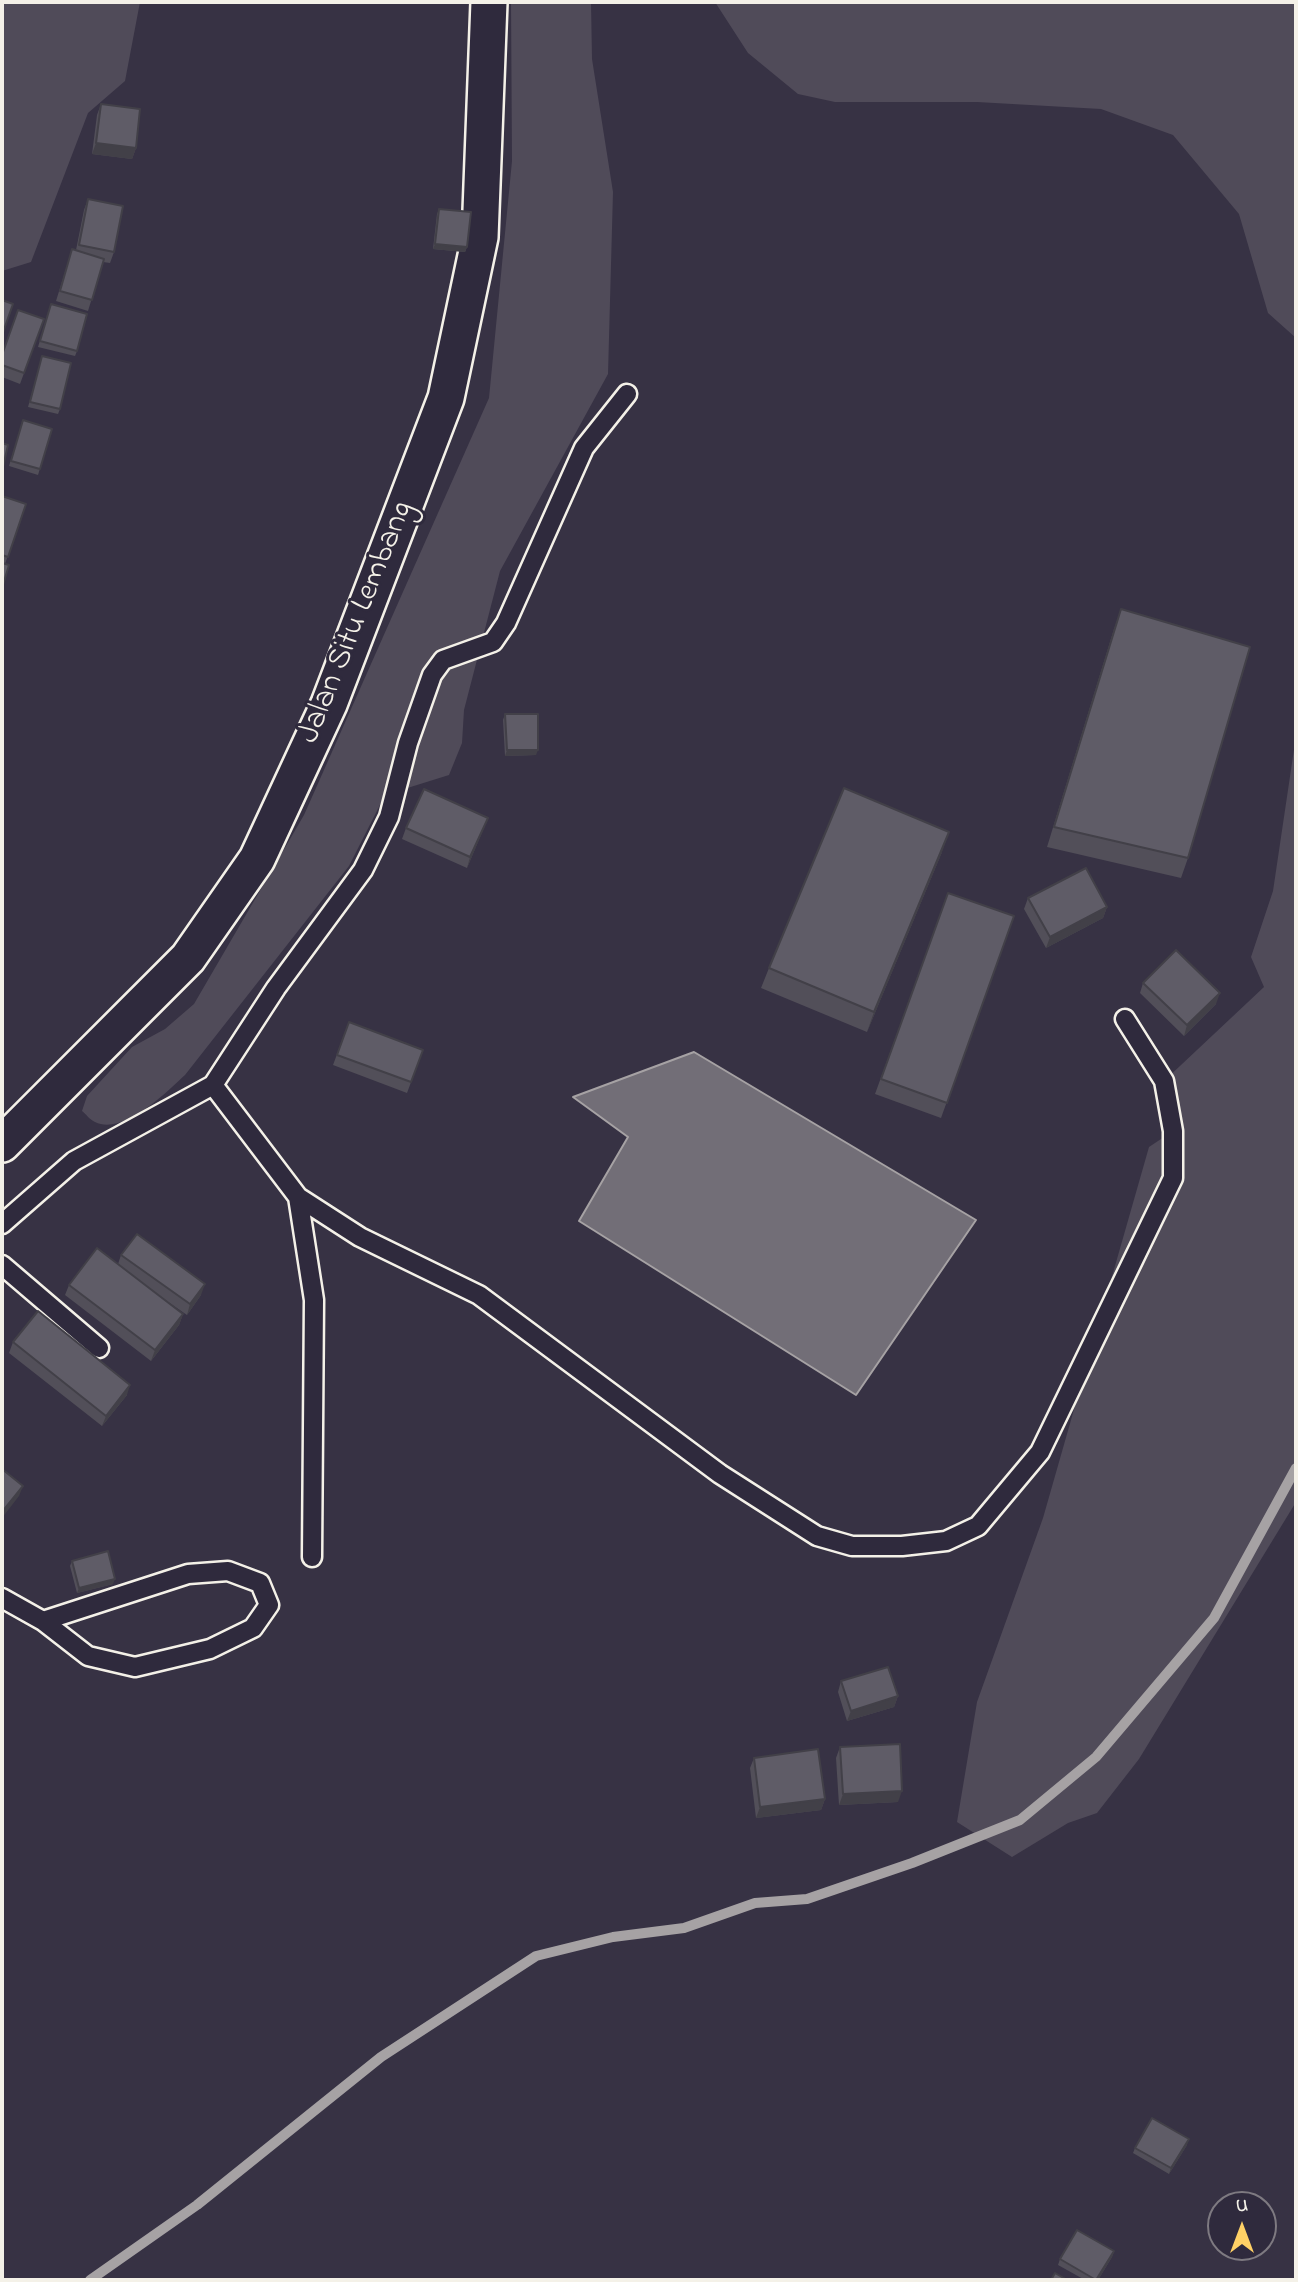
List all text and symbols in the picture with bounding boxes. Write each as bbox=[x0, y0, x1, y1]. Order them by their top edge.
street label: Jalan Situ Lembang bbox=[292, 496, 424, 750]
north arrow bbox=[1207, 2191, 1277, 2261]
text: U bbox=[1236, 2193, 1248, 2220]

